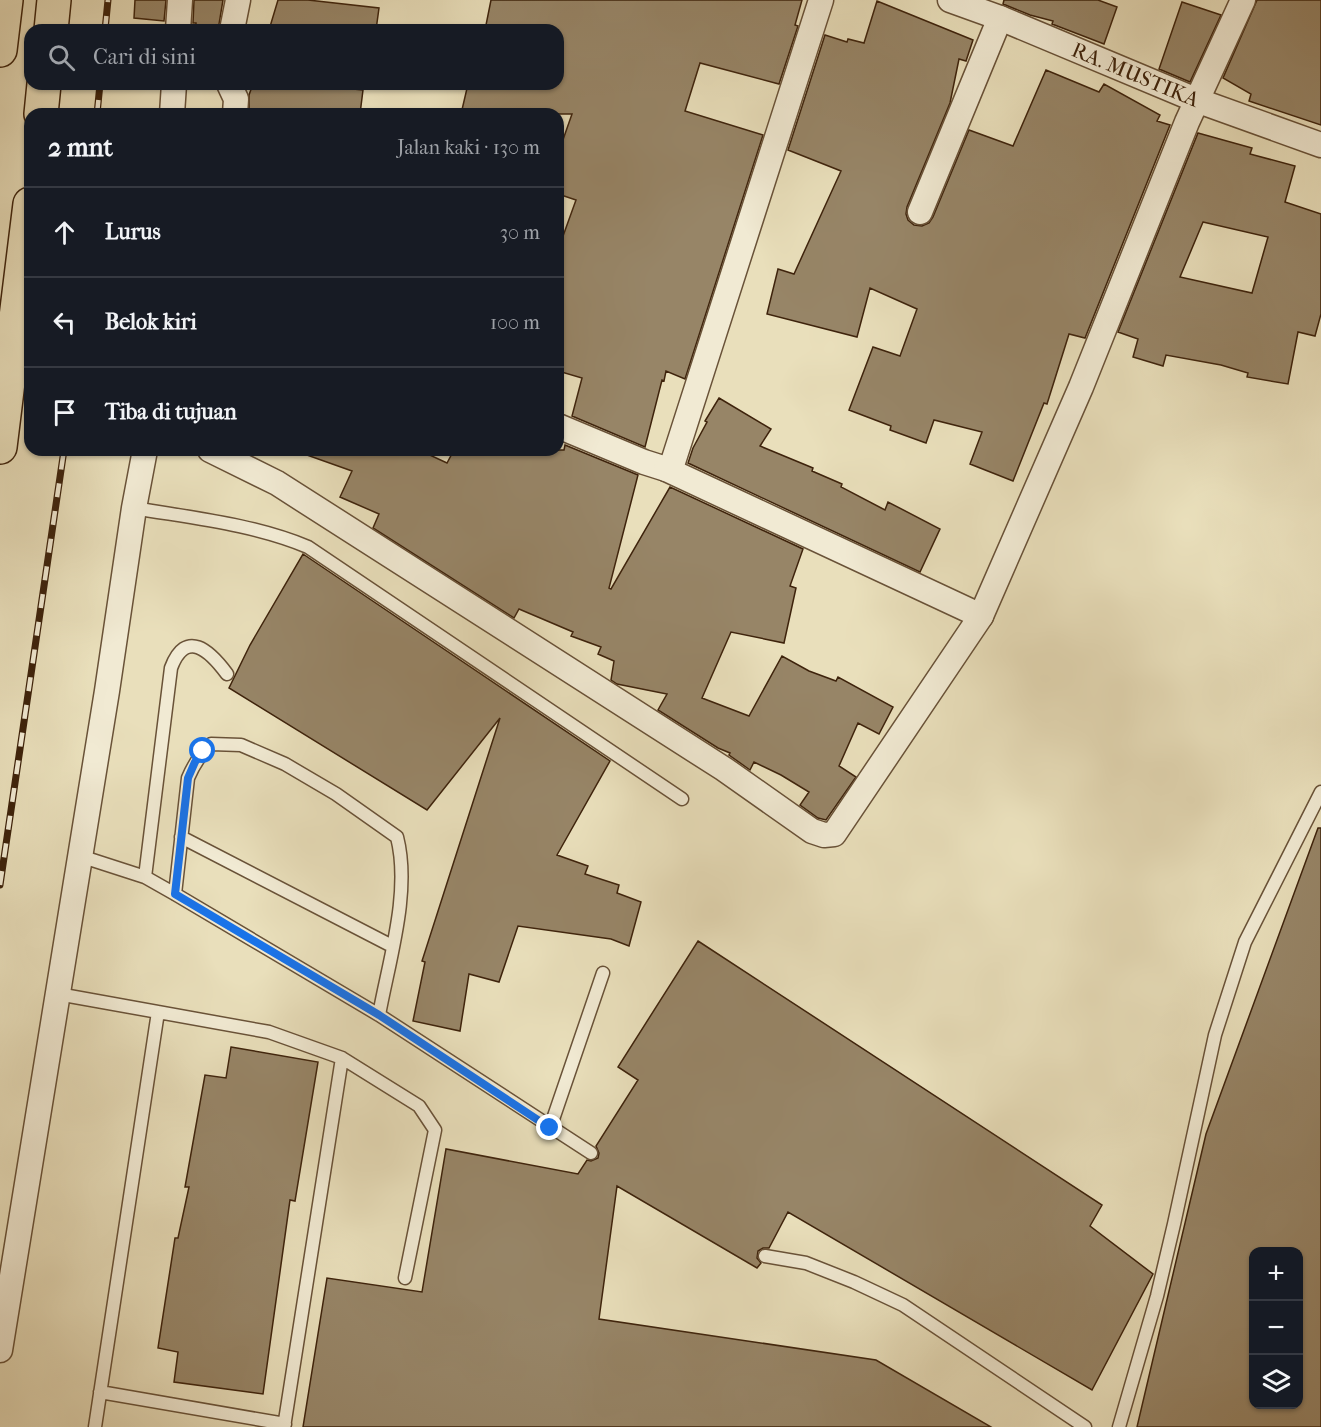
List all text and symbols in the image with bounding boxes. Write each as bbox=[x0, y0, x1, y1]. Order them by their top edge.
search box bbox=[24, 24, 564, 90]
street label: RA. MUSTIKA bbox=[1068, 37, 1203, 112]
icon: search bbox=[45, 41, 78, 74]
text: Cari di sini bbox=[93, 44, 196, 70]
text: 2 mnt bbox=[48, 132, 113, 163]
text: Jalan kaki · 130 m bbox=[397, 136, 540, 159]
icon: ahead bbox=[48, 216, 81, 249]
text: Lurus bbox=[105, 219, 161, 245]
text: 30 m bbox=[500, 221, 540, 244]
icon: left bbox=[48, 306, 81, 339]
text: Belok kiri bbox=[105, 309, 197, 335]
text: 100 m bbox=[490, 311, 540, 334]
icon: arrive bbox=[48, 396, 81, 429]
text: Tiba di tujuan bbox=[105, 399, 237, 425]
route start bbox=[189, 737, 215, 763]
route end bbox=[536, 1114, 562, 1140]
map controls bbox=[1249, 1247, 1303, 1409]
button: + bbox=[1249, 1247, 1303, 1301]
button: − bbox=[1249, 1301, 1303, 1355]
button: layers bbox=[1249, 1355, 1303, 1409]

